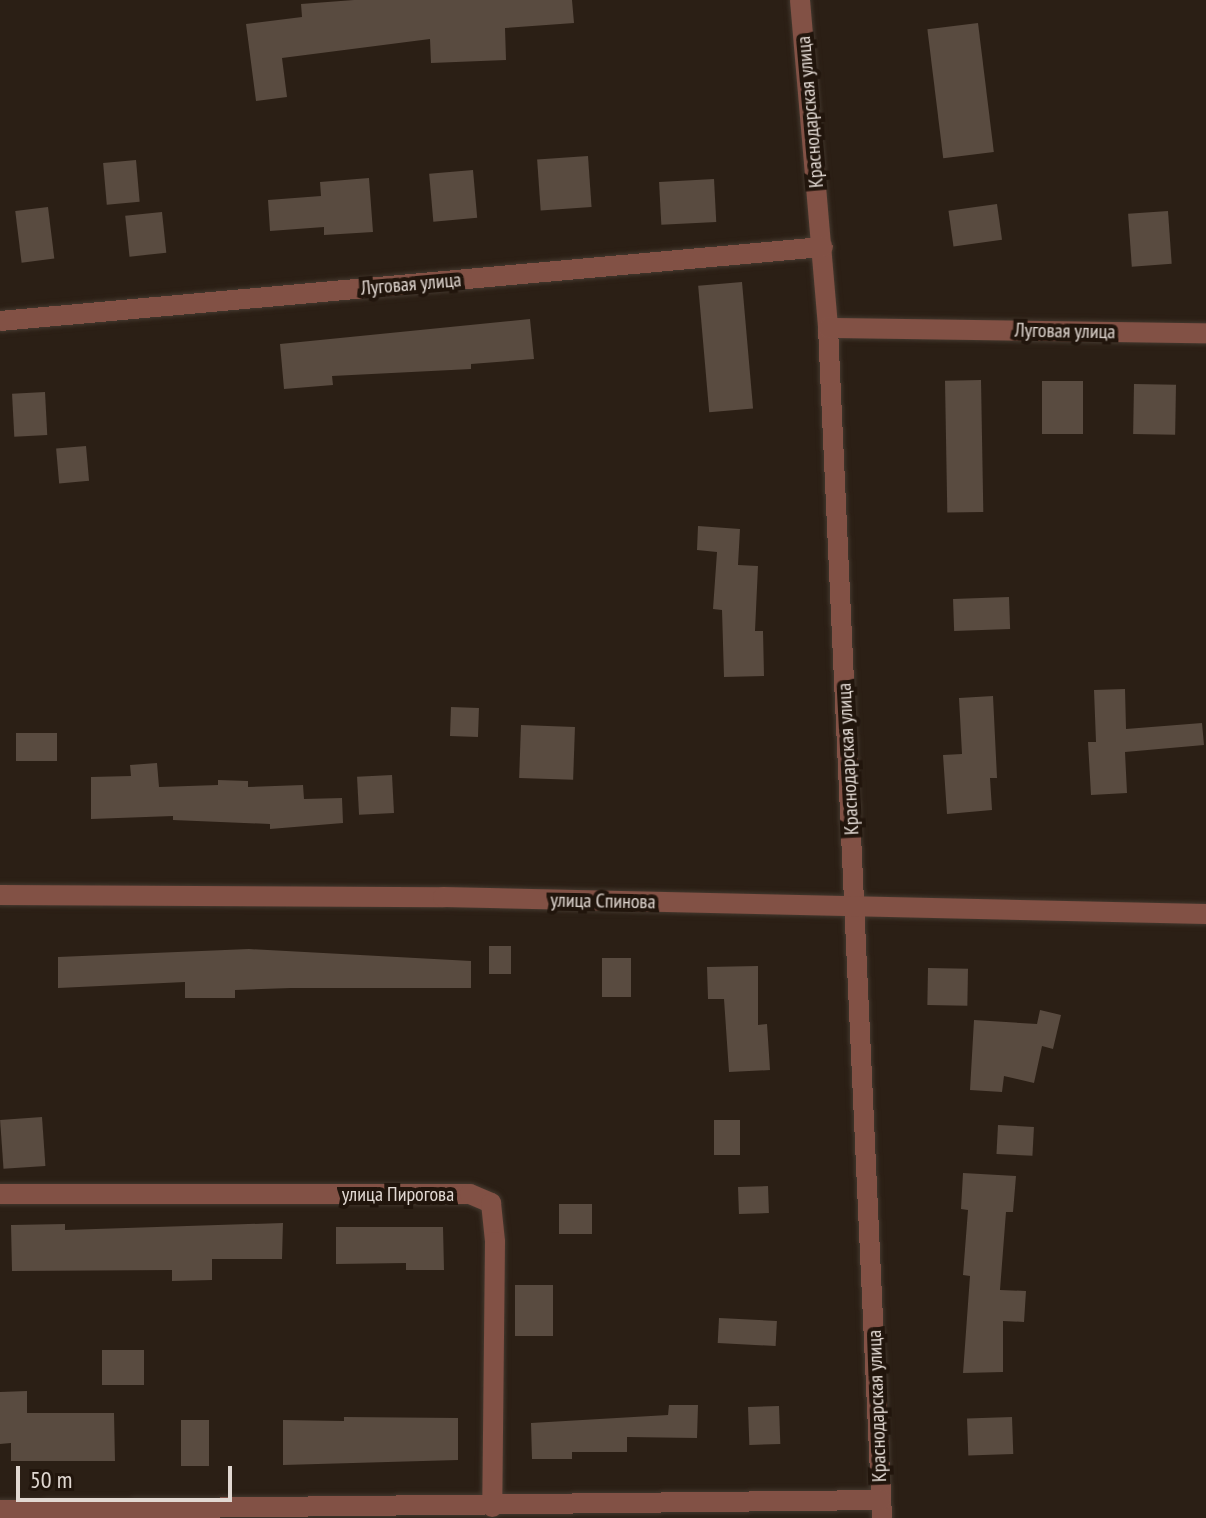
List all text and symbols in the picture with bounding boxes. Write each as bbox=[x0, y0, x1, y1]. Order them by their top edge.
street label: Краснодарская улица bbox=[791, 35, 829, 189]
street label: Луговая улица bbox=[360, 268, 462, 300]
street label: Луговая улица bbox=[1014, 318, 1116, 344]
street label: Краснодарская улица bbox=[832, 682, 864, 836]
street label: улица Спинова bbox=[550, 888, 656, 914]
street label: улица Пирогова bbox=[342, 1182, 454, 1206]
street label: Краснодарская улица bbox=[862, 1329, 892, 1483]
scale bar bbox=[20, 1450, 236, 1500]
text: 50 m bbox=[30, 1464, 72, 1495]

